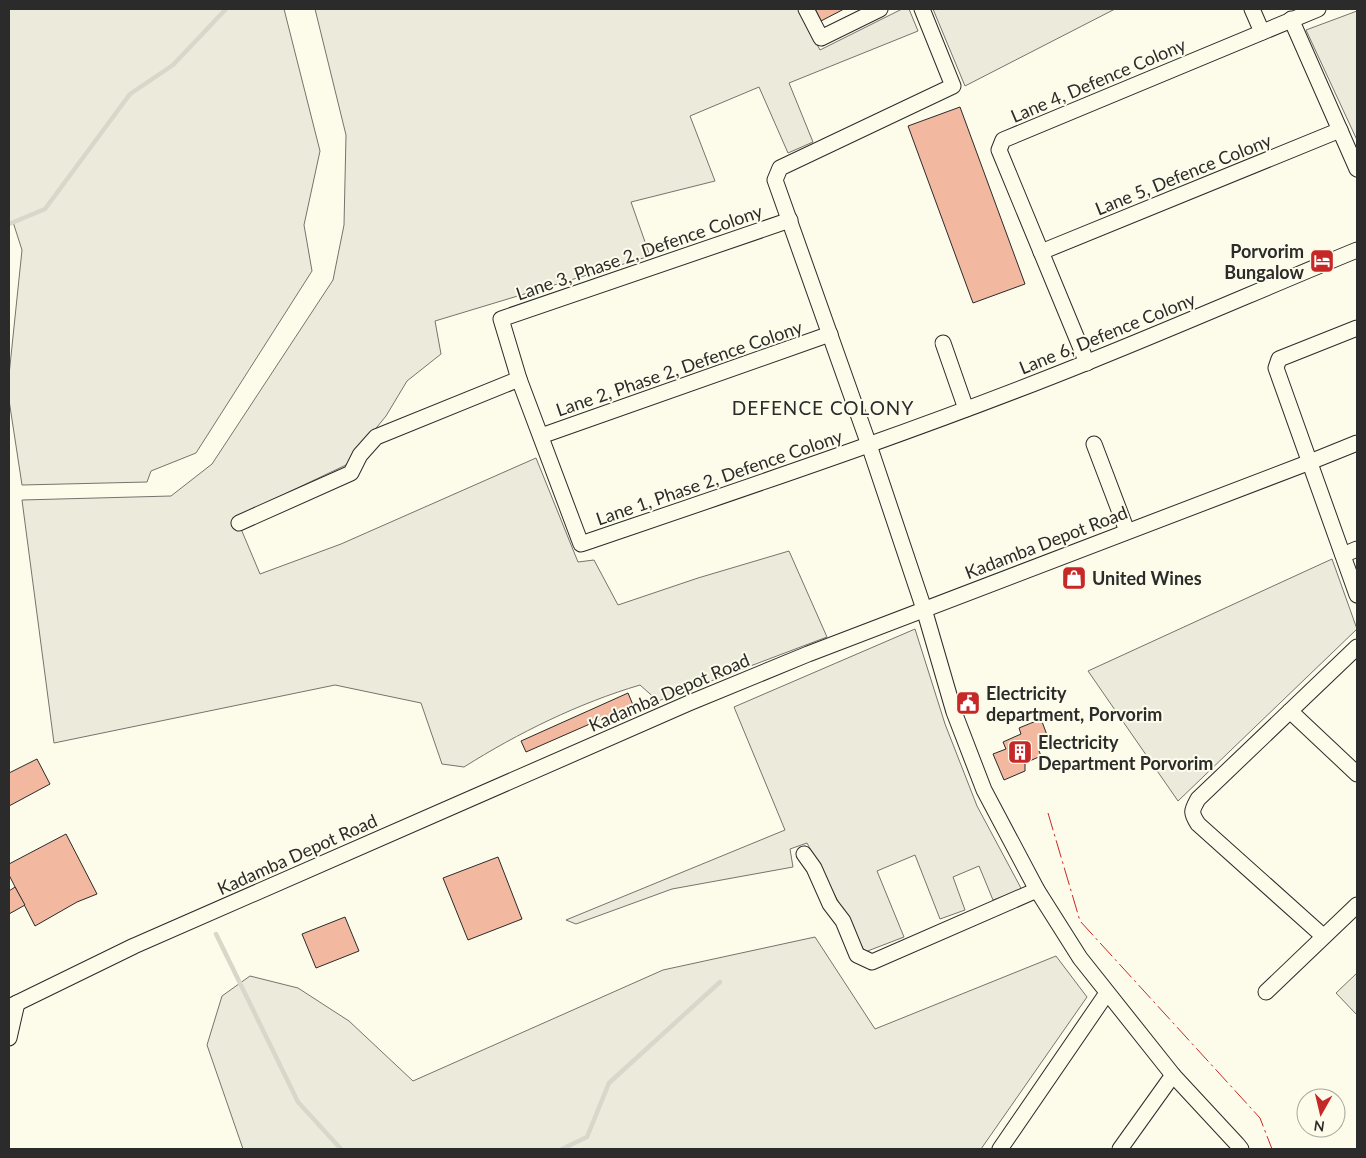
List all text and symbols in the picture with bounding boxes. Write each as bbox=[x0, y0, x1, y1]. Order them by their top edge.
street label: Lane 4, Defence Colony bbox=[1007, 33, 1190, 127]
street label: Lane 5, Defence Colony bbox=[1092, 128, 1275, 219]
street label: Lane 3, Phase 2, Defence Colony bbox=[513, 199, 766, 305]
place label: Porvorim Bungalow bbox=[1224, 240, 1305, 283]
hotel icon: Porvorim Bungalow bbox=[1309, 248, 1335, 274]
street label: Lane 6, Defence Colony bbox=[1016, 287, 1199, 378]
street label: Lane 2, Phase 2, Defence Colony bbox=[553, 315, 806, 421]
district label: DEFENCE COLONY bbox=[732, 396, 914, 419]
street label: Lane 1, Phase 2, Defence Colony bbox=[593, 424, 846, 530]
street label: Kadamba Depot Road bbox=[962, 501, 1130, 583]
shop icon: United Wines bbox=[1061, 565, 1087, 591]
place label: United Wines bbox=[1092, 567, 1202, 589]
street label: Kadamba Depot Road bbox=[585, 648, 753, 736]
place label: Electricity department, Porvorim bbox=[986, 682, 1162, 725]
public building icon: Electricity department, Porvorim bbox=[955, 690, 981, 716]
place label: Electricity Department Porvorim bbox=[1038, 731, 1213, 774]
building icon: Electricity Department Porvorim bbox=[1007, 739, 1033, 765]
street label: Kadamba Depot Road bbox=[214, 809, 380, 899]
north arrow bbox=[1296, 1088, 1346, 1138]
text: N bbox=[1313, 1117, 1326, 1136]

